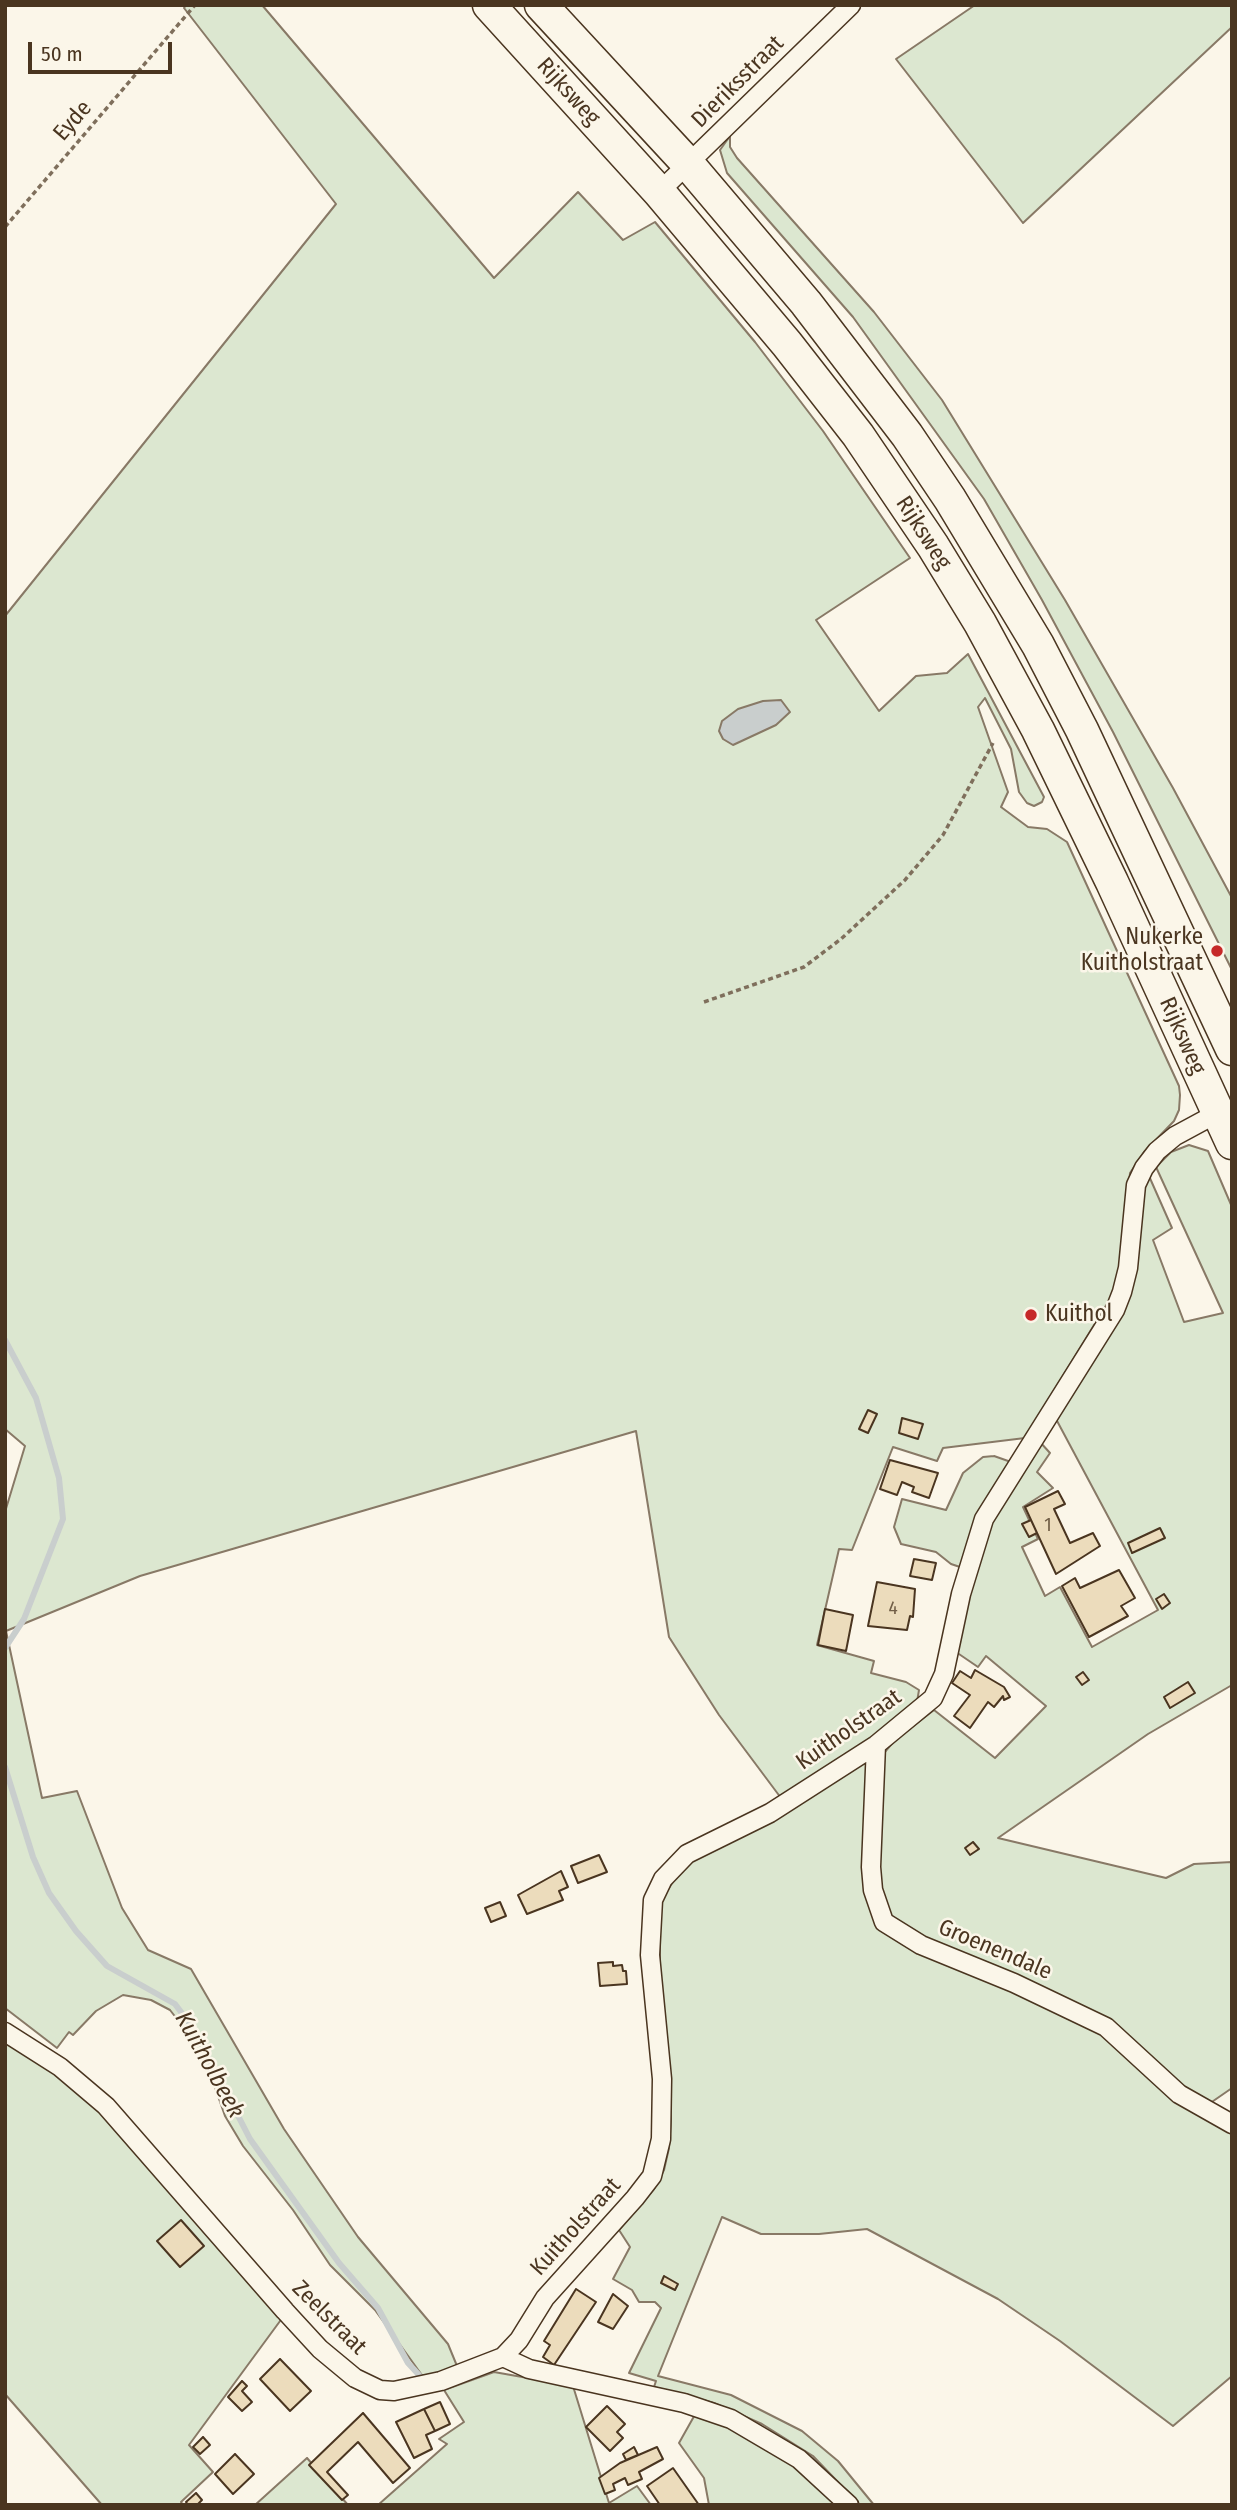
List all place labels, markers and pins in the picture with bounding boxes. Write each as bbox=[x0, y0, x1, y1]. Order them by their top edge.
place label: Nukerke Kuitholstraat bbox=[1081, 924, 1203, 978]
marker: Nukerke Kuitholstraat bbox=[1209, 943, 1225, 959]
place label: Kuithol bbox=[1045, 1301, 1113, 1329]
marker: Kuithol bbox=[1023, 1307, 1039, 1323]

